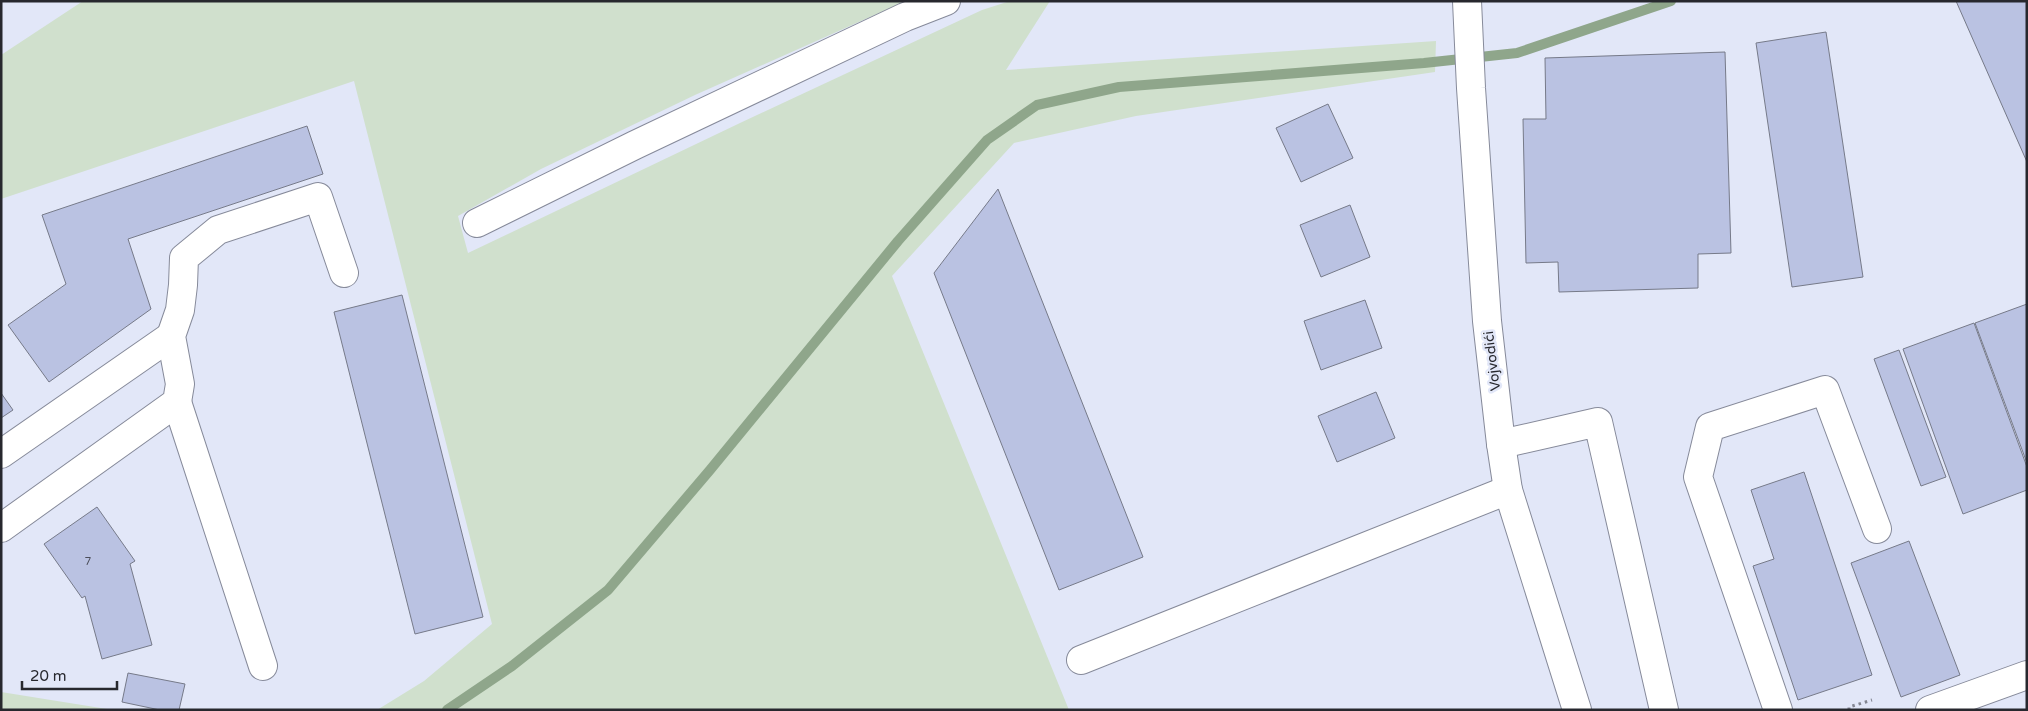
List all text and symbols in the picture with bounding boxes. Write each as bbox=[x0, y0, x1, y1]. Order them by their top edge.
street label: Vojvodići bbox=[1480, 330, 1504, 392]
house number: 7 bbox=[85, 555, 92, 568]
scale bar bbox=[22, 658, 118, 690]
text: 20 m bbox=[30, 667, 67, 685]

